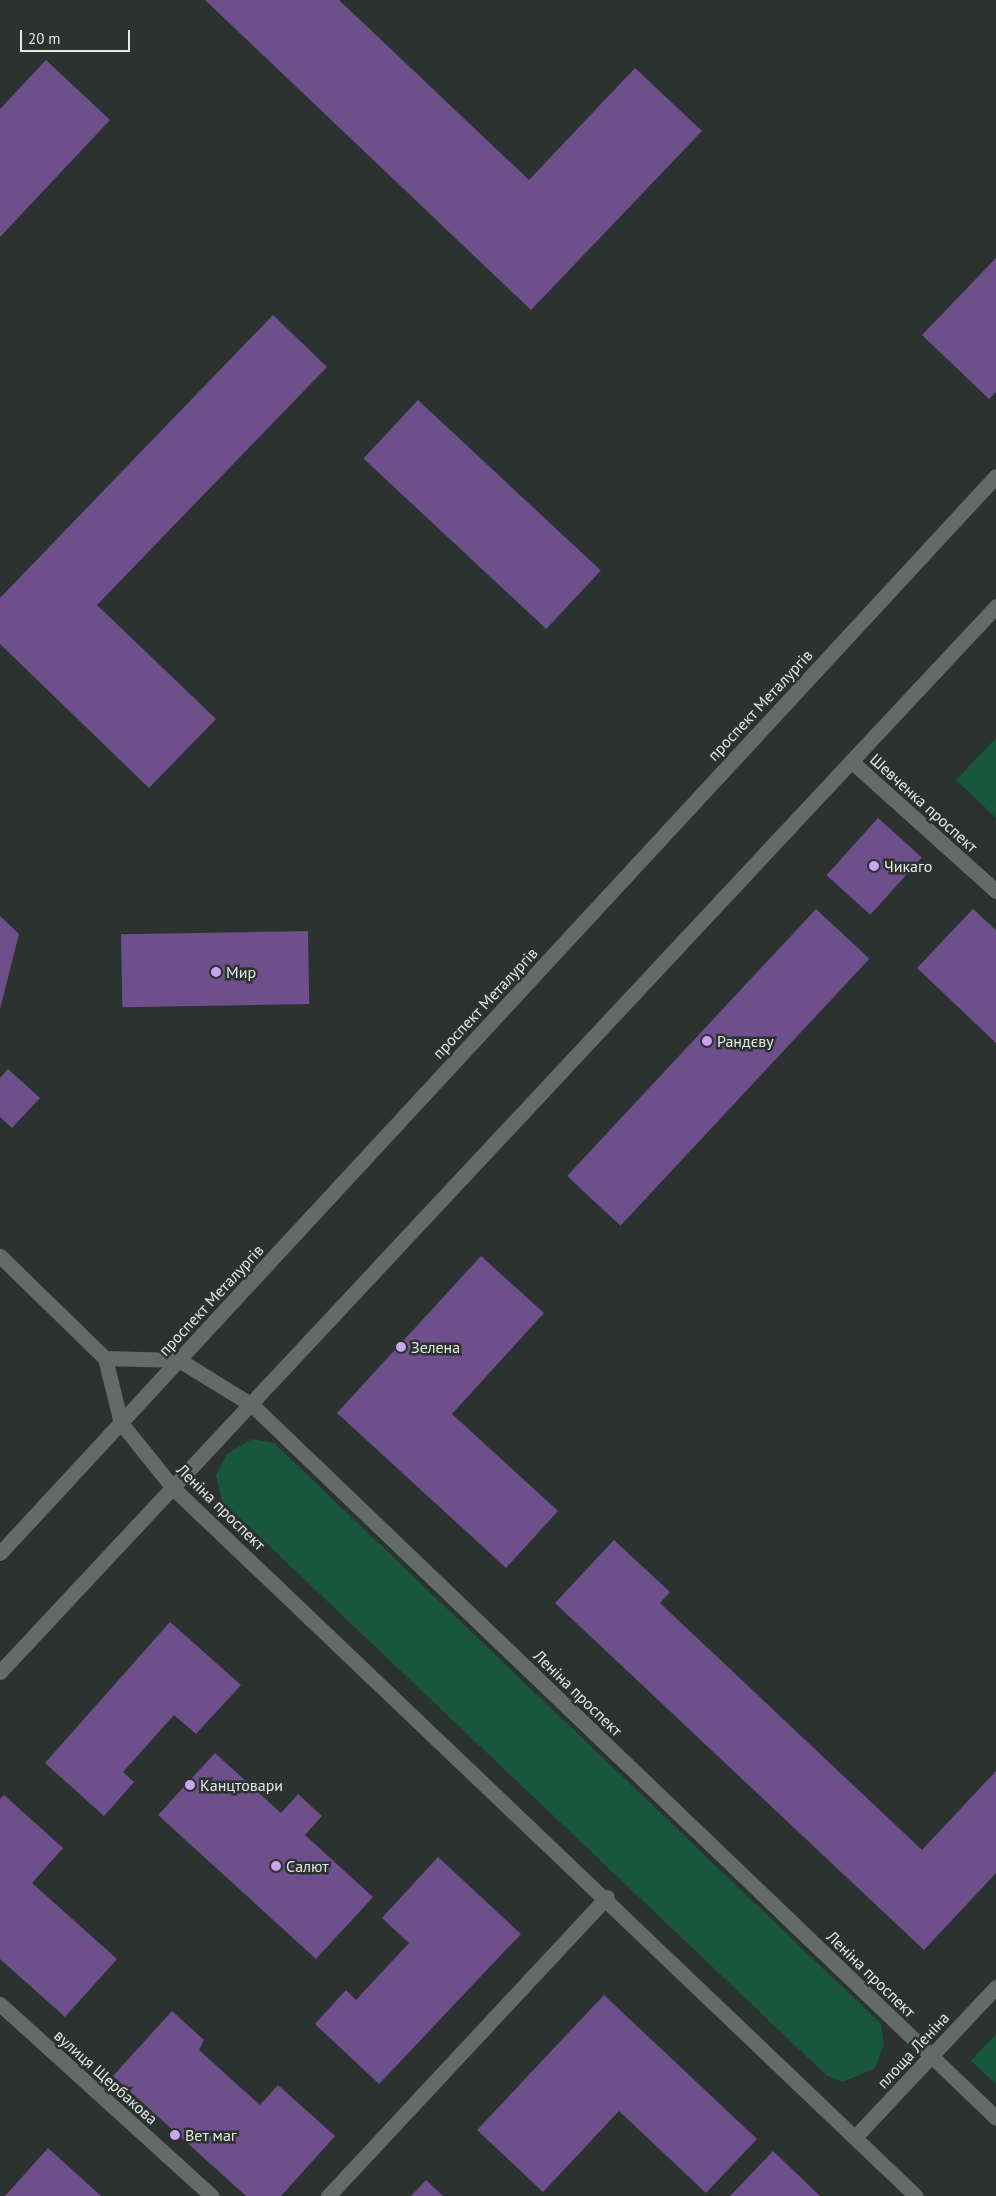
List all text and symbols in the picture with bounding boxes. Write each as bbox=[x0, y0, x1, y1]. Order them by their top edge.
scale bar bbox=[22, 20, 132, 52]
text: 20 m bbox=[28, 29, 61, 48]
street label: проспект Металургів bbox=[703, 645, 817, 765]
street label: Шевченка проспект bbox=[866, 750, 982, 856]
place label: Чикаго bbox=[884, 856, 932, 876]
marker: Чикаго bbox=[868, 860, 880, 872]
street label: проспект Металургів bbox=[428, 943, 542, 1063]
place label: Мир bbox=[226, 962, 256, 982]
marker: Мир bbox=[210, 966, 222, 978]
place label: Рандєву bbox=[717, 1031, 774, 1051]
marker: Рандєву bbox=[701, 1035, 713, 1047]
street label: проспект Металургів bbox=[154, 1240, 268, 1360]
place label: Зелена bbox=[411, 1337, 460, 1357]
marker: Зелена bbox=[395, 1341, 407, 1353]
street label: Леніна проспект bbox=[173, 1460, 269, 1554]
street label: Леніна проспект bbox=[530, 1646, 626, 1740]
place label: Канцтовари bbox=[200, 1775, 283, 1795]
marker: Канцтовари bbox=[184, 1779, 196, 1791]
place label: Салют bbox=[286, 1856, 329, 1876]
marker: Салют bbox=[270, 1860, 282, 1872]
street label: Леніна проспект bbox=[823, 1927, 919, 2021]
street label: площа Леніна bbox=[873, 2008, 953, 2092]
street label: вулиця Щербакова bbox=[50, 2026, 162, 2128]
place label: Вет маг bbox=[185, 2125, 237, 2145]
marker: Вет маг bbox=[169, 2129, 181, 2141]

